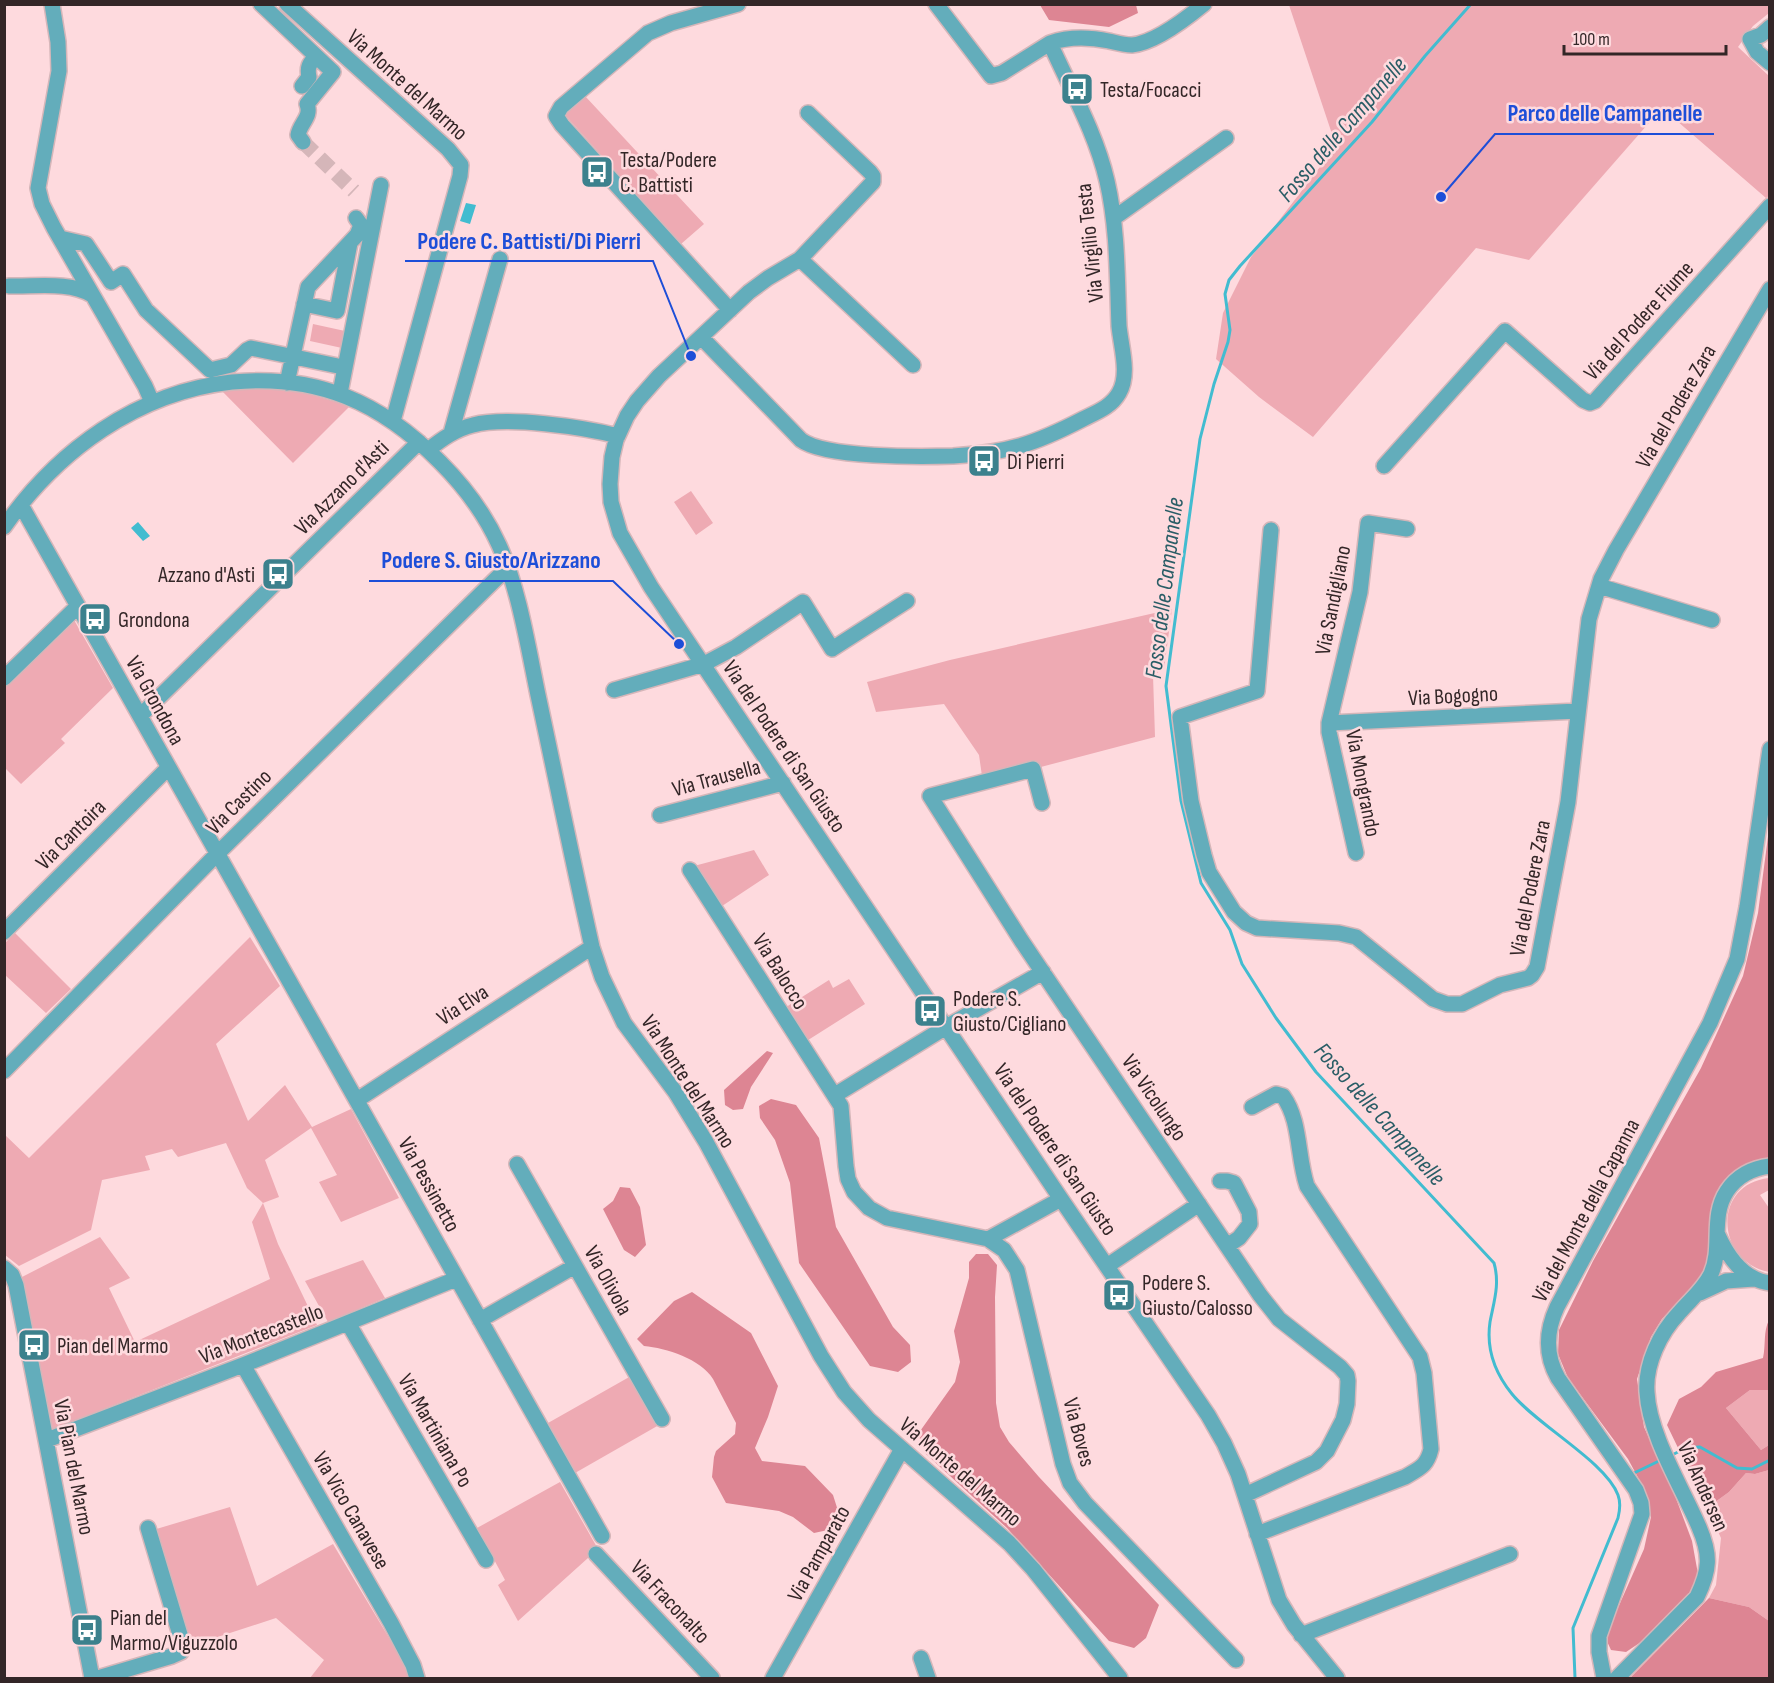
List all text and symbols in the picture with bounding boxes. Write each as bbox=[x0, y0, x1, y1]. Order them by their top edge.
scale bar bbox=[1564, 18, 1726, 56]
street label: Via Monte del Marmo bbox=[341, 24, 473, 146]
text: 100 m bbox=[1573, 29, 1610, 50]
water label: Fosso delle Campanelle bbox=[1272, 51, 1413, 208]
bus stop icon: Testa/Focacci bbox=[1059, 71, 1095, 107]
place label: Testa/Focacci bbox=[1100, 77, 1201, 104]
callout: Parco delle Campanelle bbox=[1495, 92, 1714, 134]
text: Parco delle Campanelle bbox=[1507, 99, 1703, 128]
place label: Testa/Podere C. Battisti bbox=[620, 147, 717, 199]
bus stop icon: Testa/Podere C. Battisti bbox=[579, 154, 615, 190]
street label: Via Virgilio Testa bbox=[1071, 182, 1110, 303]
callout: Podere C. Battisti/Di Pierri bbox=[405, 219, 653, 261]
text: Podere C. Battisti/Di Pierri bbox=[417, 227, 641, 256]
street label: Via del Podere Fiume bbox=[1578, 256, 1700, 386]
street label: Via del Podere Zara bbox=[1630, 340, 1723, 473]
street label: Via Azzano d'Asti bbox=[289, 435, 395, 541]
bus stop icon: Di Pierri bbox=[966, 443, 1002, 479]
place label: Di Pierri bbox=[1007, 449, 1064, 476]
water label: Fosso delle Campanelle bbox=[1139, 496, 1190, 680]
callout: Podere S. Giusto/Arizzano bbox=[369, 539, 613, 581]
street label: Via Sandigliano bbox=[1310, 543, 1357, 657]
text: Podere S. Giusto/Arizzano bbox=[381, 546, 601, 575]
bus stop icon: Azzano d'Asti bbox=[260, 556, 296, 592]
place label: Azzano d'Asti bbox=[157, 562, 255, 589]
bus stop icon: Grondona bbox=[77, 601, 113, 637]
place label: Grondona bbox=[118, 607, 190, 634]
street label: Via Grondona bbox=[119, 651, 190, 750]
street label: Via del Podere di San Giusto bbox=[716, 656, 851, 838]
street label: Via Bogogno bbox=[1407, 681, 1499, 712]
street label: Via Mongrando bbox=[1339, 727, 1386, 839]
street label: Via Trausella bbox=[669, 754, 763, 803]
street label: Via Castino bbox=[201, 764, 278, 841]
street label: Via Cantoira bbox=[30, 794, 112, 876]
street label: Via del Podere Zara bbox=[1504, 818, 1557, 959]
street label: Via Balocco bbox=[746, 929, 813, 1015]
street label: Via Elva bbox=[432, 979, 494, 1032]
place label: Podere S. Giusto/Cigliano bbox=[953, 986, 1066, 1038]
bus stop icon: Podere S. Giusto/Cigliano bbox=[912, 993, 948, 1029]
street label: Via Monte del Marmo bbox=[635, 1010, 741, 1153]
water label: Fosso delle Campanelle bbox=[1308, 1037, 1451, 1192]
street label: Via Vicolungo bbox=[1115, 1050, 1192, 1146]
street label: Via del Podere di San Giusto bbox=[987, 1059, 1122, 1241]
street label: Via del Monte della Capanna bbox=[1527, 1114, 1646, 1307]
street label: Via Pessinetto bbox=[392, 1133, 466, 1237]
street label: Via Olivola bbox=[578, 1241, 638, 1320]
place label: Podere S. Giusto/Calosso bbox=[1142, 1270, 1253, 1322]
bus stop icon: Podere S. Giusto/Calosso bbox=[1101, 1277, 1137, 1313]
street label: Via Montecastello bbox=[196, 1298, 327, 1370]
bus stop icon: Pian del Marmo bbox=[16, 1327, 52, 1363]
place label: Pian del Marmo bbox=[57, 1333, 168, 1360]
street label: Via Martiniana Po bbox=[391, 1369, 478, 1492]
street label: Via Boves bbox=[1056, 1395, 1101, 1470]
street label: Via Pian del Marmo bbox=[47, 1397, 100, 1537]
street label: Via Monte del Marmo bbox=[893, 1412, 1027, 1533]
street label: Via Andersen bbox=[1671, 1438, 1734, 1536]
street label: Via Vico Canavese bbox=[306, 1447, 395, 1575]
street label: Via Pamparato bbox=[782, 1501, 857, 1606]
street label: Via Fraconalto bbox=[624, 1555, 715, 1649]
place label: Pian del Marmo/Viguzzolo bbox=[110, 1605, 238, 1657]
bus stop icon: Pian del Marmo/Viguzzolo bbox=[69, 1612, 105, 1648]

